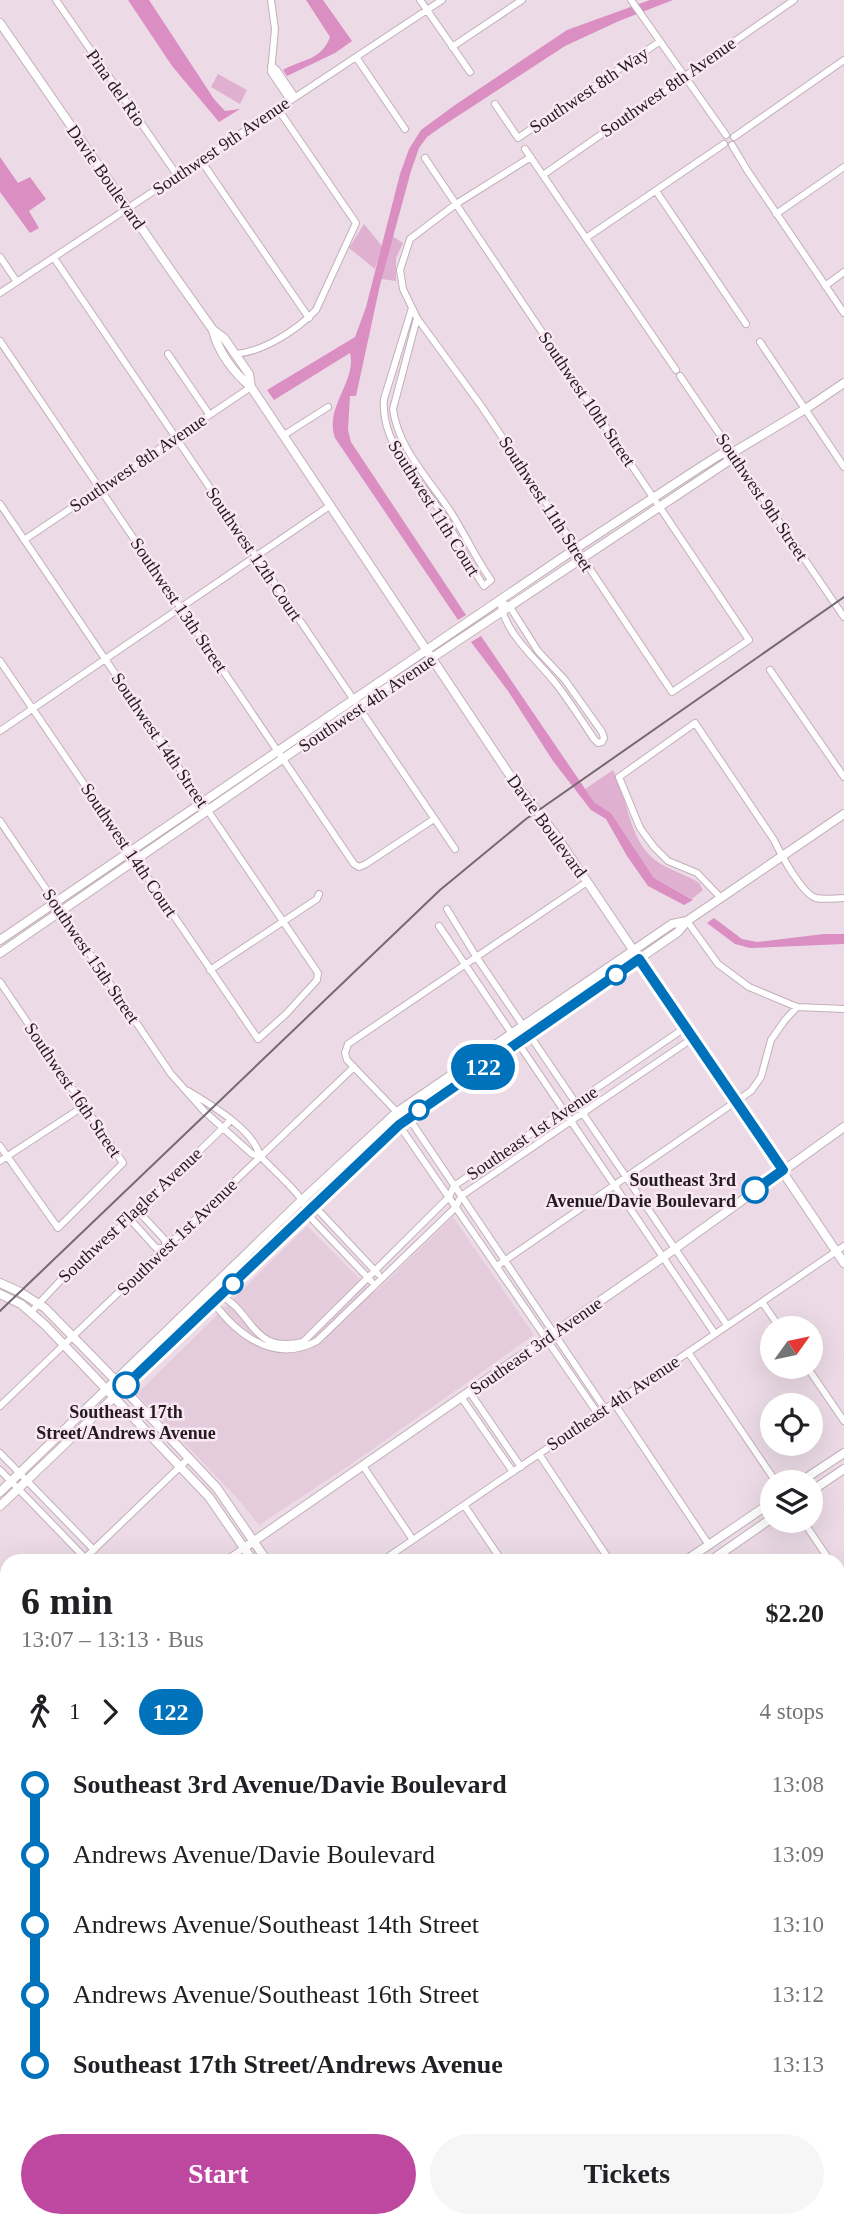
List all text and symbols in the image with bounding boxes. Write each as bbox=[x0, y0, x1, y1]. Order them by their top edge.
street label: Southwest 8th Avenue bbox=[596, 33, 740, 141]
street label: Southwest 8th Way bbox=[526, 43, 652, 137]
street label: Pina del Rio bbox=[82, 46, 150, 130]
street label: Southwest 9th Avenue bbox=[149, 93, 293, 199]
street label: Davie Boulevard bbox=[63, 121, 149, 233]
street label: Southwest 10th Street bbox=[535, 328, 639, 470]
street label: Southwest 8th Avenue bbox=[66, 410, 210, 516]
street label: Southwest 9th Street bbox=[712, 430, 812, 564]
street label: Southwest 11th Street bbox=[495, 433, 597, 575]
street label: Southwest 11th Court bbox=[384, 436, 484, 580]
street label: Southwest 12th Court bbox=[202, 483, 306, 625]
street label: Southwest 13th Street bbox=[127, 534, 231, 676]
street label: Southwest 4th Avenue bbox=[295, 650, 439, 756]
street label: Southwest 14th Street bbox=[108, 669, 212, 811]
street label: Davie Boulevard bbox=[503, 771, 591, 881]
street label: Southwest 14th Court bbox=[77, 779, 181, 921]
street label: Southwest 15th Street bbox=[39, 885, 143, 1027]
unlabelled marker bbox=[606, 965, 626, 985]
street label: Southwest 16th Street bbox=[21, 1019, 125, 1161]
line badge: 122 bbox=[443, 1044, 523, 1090]
text: 122 bbox=[465, 1054, 501, 1080]
street label: Southeast 1st Avenue bbox=[463, 1082, 601, 1184]
unlabelled marker bbox=[409, 1100, 429, 1120]
street label: Southwest Flagler Avenue bbox=[54, 1143, 206, 1287]
place label: Southeast 3rd Avenue/Davie Boulevard bbox=[546, 1170, 736, 1211]
street label: Southwest 1st Avenue bbox=[113, 1175, 241, 1299]
marker: Southeast 3rd Avenue/Davie Boulevard bbox=[742, 1177, 768, 1203]
unlabelled marker bbox=[223, 1274, 243, 1294]
street label: Southeast 3rd Avenue bbox=[466, 1293, 606, 1399]
north arrow bbox=[760, 1316, 822, 1379]
map controls bbox=[760, 1316, 823, 1533]
street label: Southeast 4th Avenue bbox=[543, 1351, 683, 1455]
marker: Southeast 17th Street/Andrews Avenue bbox=[113, 1372, 139, 1398]
button: locate bbox=[760, 1393, 823, 1456]
place label: Southeast 17th Street/Andrews Avenue bbox=[36, 1402, 216, 1443]
button: layers bbox=[760, 1470, 823, 1533]
text: 6 min bbox=[21, 1580, 113, 1622]
text: $2.20 bbox=[766, 1599, 824, 1628]
text: 13:07 – 13:13 · Bus bbox=[21, 1627, 204, 1652]
icon: walk bbox=[21, 1693, 59, 1731]
icon: forward bbox=[91, 1693, 129, 1731]
text: 1 bbox=[69, 1699, 81, 1724]
text: 122 bbox=[153, 1699, 189, 1725]
text: 4 stops bbox=[759, 1699, 824, 1724]
text: Southeast 3rd Avenue/Davie Boulevard bbox=[73, 1770, 507, 1799]
text: 13:08 bbox=[772, 1772, 824, 1797]
text: Andrews Avenue/Davie Boulevard bbox=[73, 1840, 435, 1869]
text: 13:09 bbox=[772, 1842, 824, 1867]
text: Andrews Avenue/Southeast 14th Street bbox=[73, 1910, 479, 1939]
text: 13:10 bbox=[772, 1912, 824, 1937]
text: Andrews Avenue/Southeast 16th Street bbox=[73, 1980, 479, 2009]
text: 13:12 bbox=[772, 1982, 824, 2007]
text: Southeast 17th Street/Andrews Avenue bbox=[73, 2050, 503, 2079]
text: 13:13 bbox=[772, 2052, 824, 2077]
button: Start bbox=[21, 2134, 416, 2214]
button: Tickets bbox=[430, 2134, 824, 2214]

